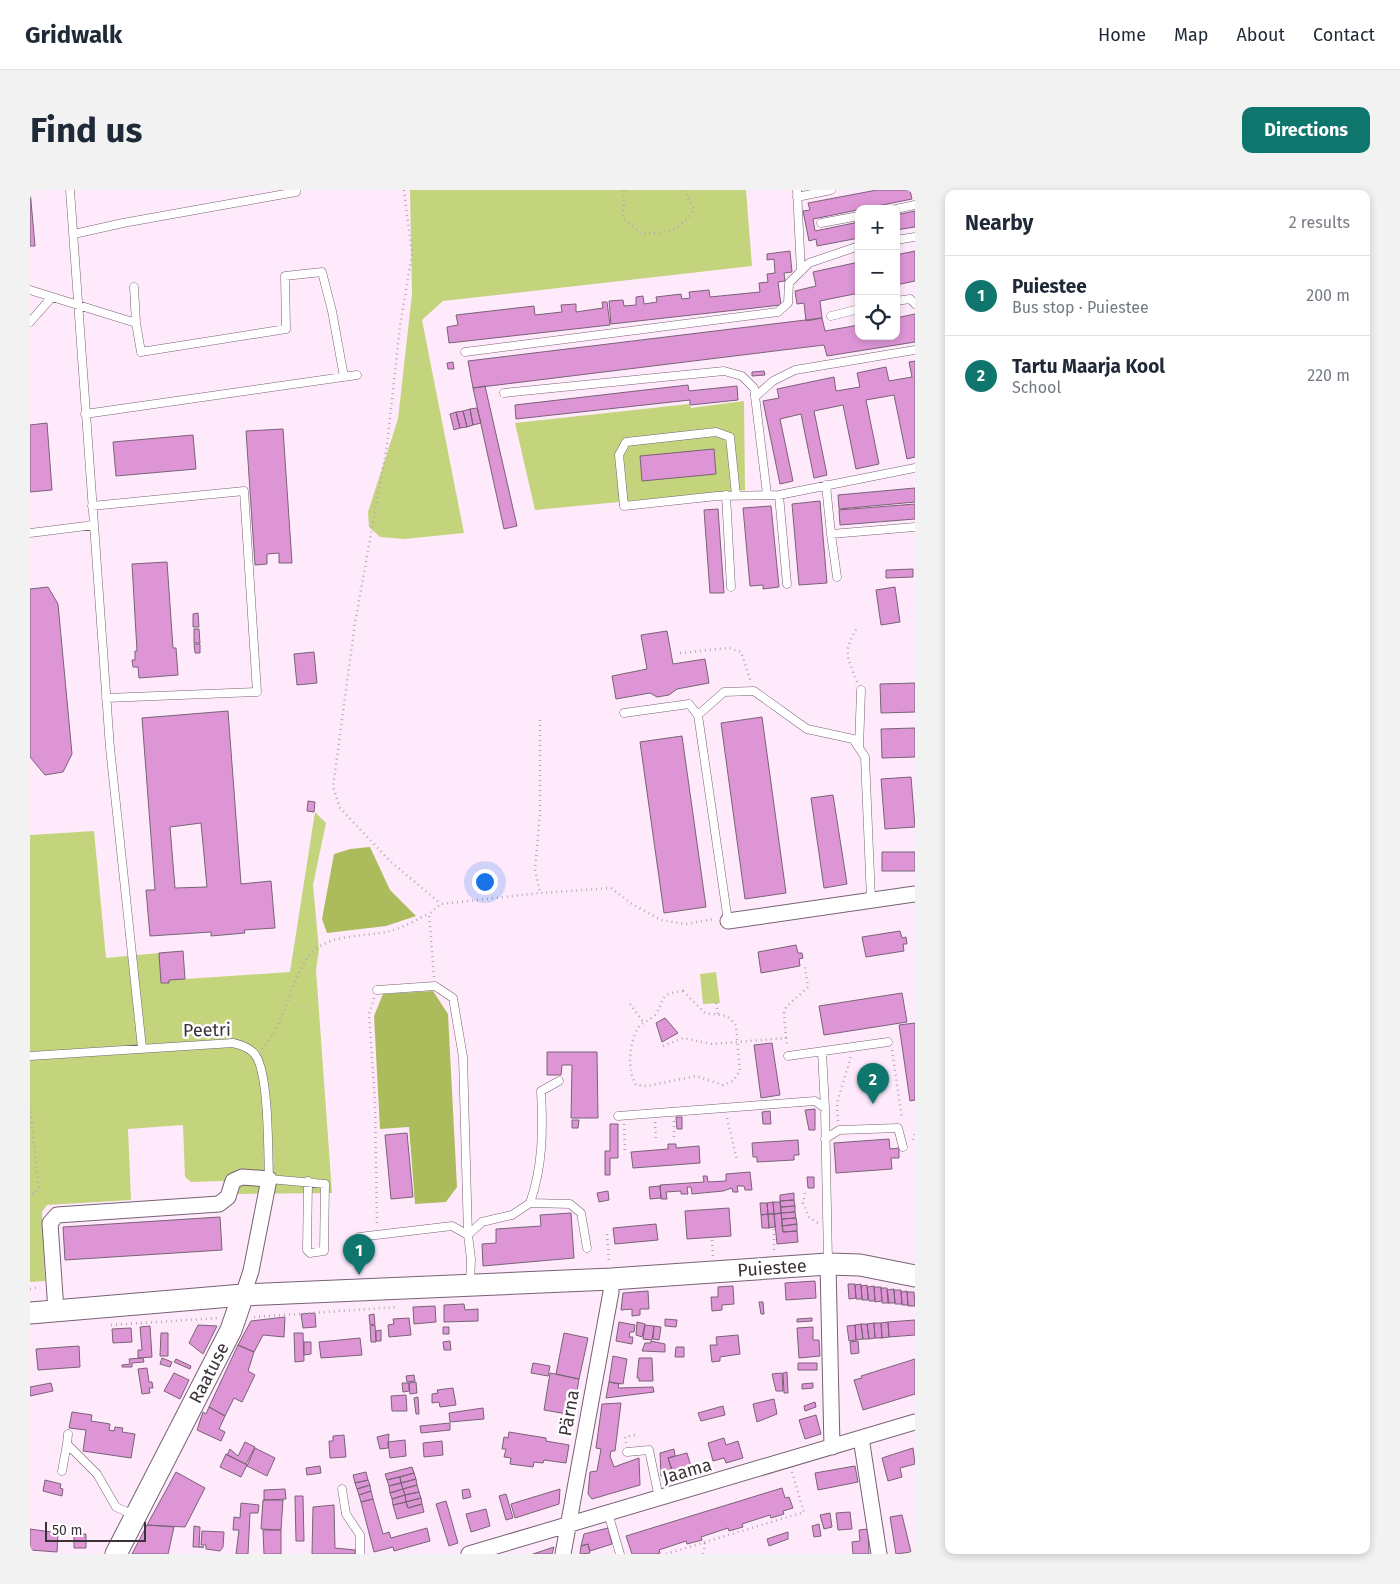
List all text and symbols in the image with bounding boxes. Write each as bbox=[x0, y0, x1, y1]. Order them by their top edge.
text: Gridwalk bbox=[25, 21, 122, 49]
text: Home bbox=[1098, 24, 1146, 46]
text: Map bbox=[1174, 24, 1208, 46]
text: About bbox=[1236, 24, 1285, 46]
text: Contact bbox=[1313, 24, 1375, 46]
button: Directions bbox=[1242, 107, 1370, 153]
text: Find us bbox=[30, 109, 142, 151]
map controls bbox=[855, 205, 900, 340]
button: + bbox=[855, 205, 900, 250]
text: Nearby bbox=[965, 210, 1033, 236]
text: 2 results bbox=[1289, 213, 1350, 232]
button: − bbox=[855, 250, 900, 295]
text: Puiestee bbox=[1012, 275, 1087, 298]
text: 1 bbox=[977, 286, 985, 305]
text: 200 m bbox=[1306, 286, 1350, 305]
button: locate bbox=[855, 295, 900, 340]
text: Bus stop · Puiestee bbox=[1012, 298, 1149, 317]
text: Tartu Maarja Kool bbox=[1012, 355, 1165, 378]
text: 2 bbox=[977, 366, 985, 385]
text: 220 m bbox=[1307, 366, 1350, 385]
text: School bbox=[1012, 378, 1061, 397]
your location bbox=[472, 869, 498, 895]
street label: Peetri bbox=[183, 1019, 231, 1041]
pin: 2 bbox=[857, 1063, 889, 1104]
pin: 1 bbox=[343, 1234, 375, 1275]
street label: Puiestee bbox=[737, 1255, 807, 1281]
street label: Raatuse bbox=[184, 1339, 234, 1407]
street label: Pärna bbox=[554, 1388, 584, 1438]
street label: Jaama bbox=[660, 1454, 714, 1488]
scale bar bbox=[45, 1519, 146, 1542]
text: 50 m bbox=[52, 1522, 83, 1539]

